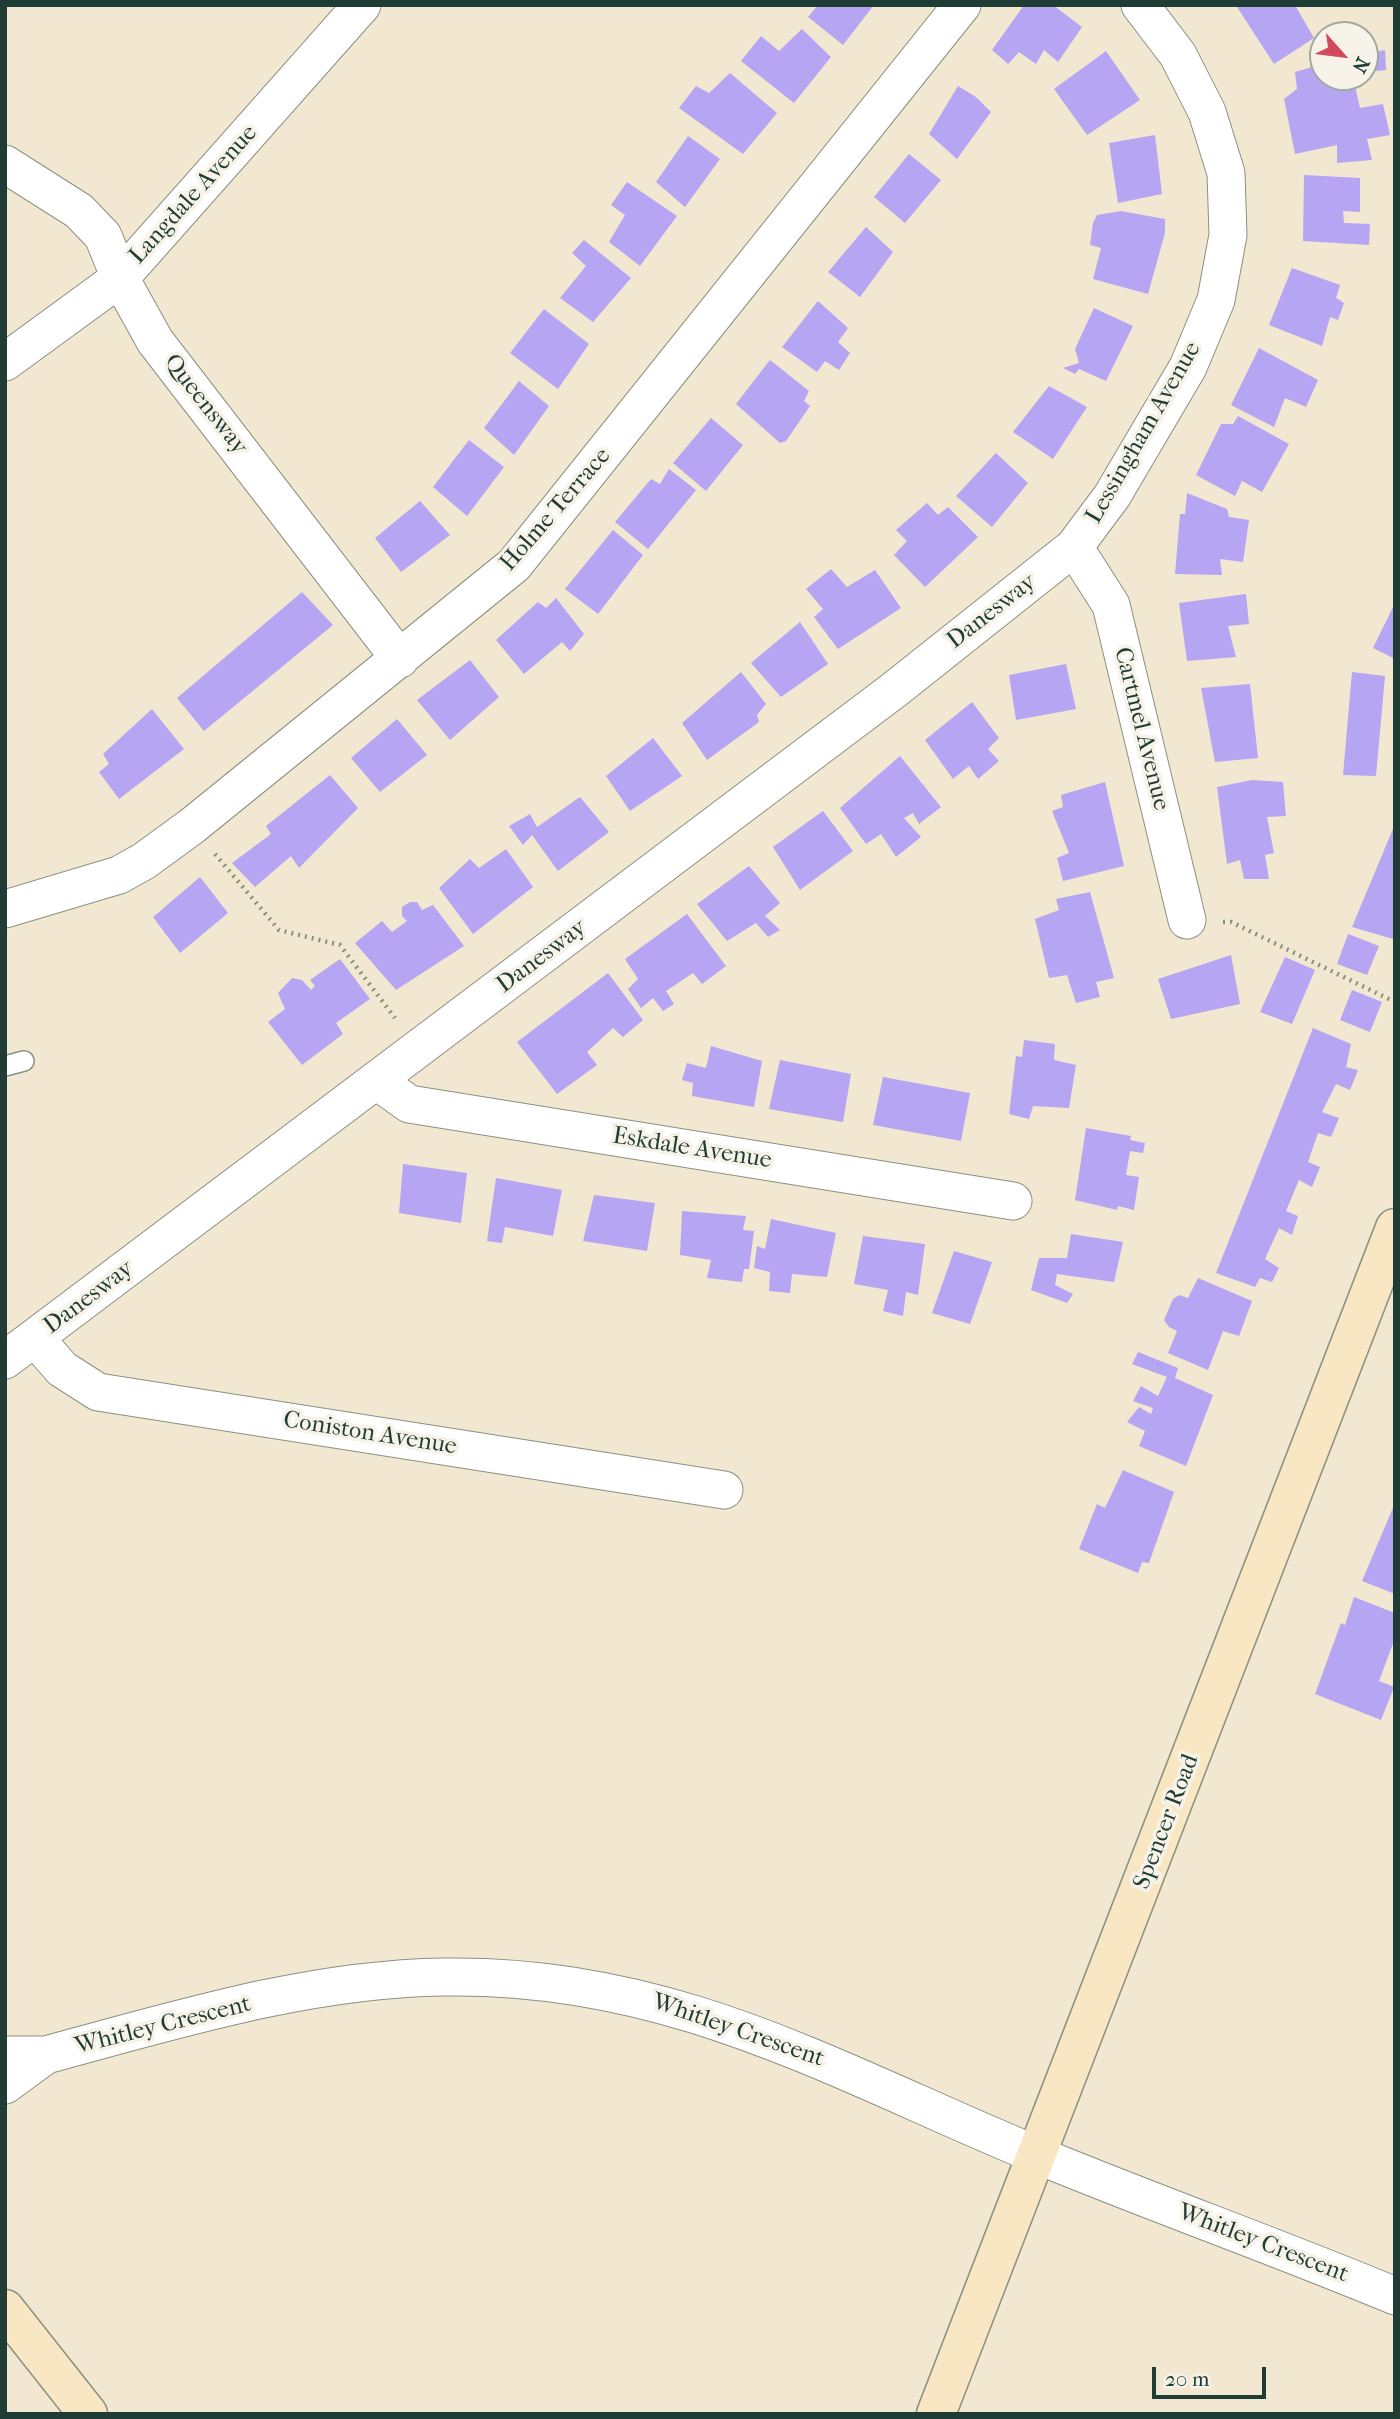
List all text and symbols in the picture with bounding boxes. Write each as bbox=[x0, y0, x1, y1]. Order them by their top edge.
north arrow bbox=[1309, 21, 1379, 91]
text: N bbox=[1348, 53, 1374, 76]
street label: Langdale Avenue bbox=[124, 119, 264, 271]
street label: Lessingham Avenue bbox=[1080, 337, 1208, 529]
street label: Queensway bbox=[157, 349, 253, 461]
street label: Holme Terrace bbox=[495, 442, 617, 578]
street label: Danesway bbox=[942, 568, 1042, 656]
street label: Cartmel Avenue bbox=[1107, 644, 1175, 814]
street label: Danesway bbox=[491, 914, 593, 1000]
street label: Eskdale Avenue bbox=[610, 1122, 774, 1176]
street label: Danesway bbox=[38, 1255, 140, 1341]
street label: Coniston Avenue bbox=[281, 1406, 459, 1462]
street label: Spencer Road bbox=[1128, 1750, 1206, 1894]
street label: Whitley Crescent bbox=[648, 1988, 828, 2074]
street label: Whitley Crescent bbox=[72, 1990, 254, 2062]
street label: Whitley Crescent bbox=[1174, 2198, 1352, 2290]
scale bar bbox=[1155, 2352, 1269, 2396]
text: 20 m bbox=[1165, 2367, 1209, 2391]

